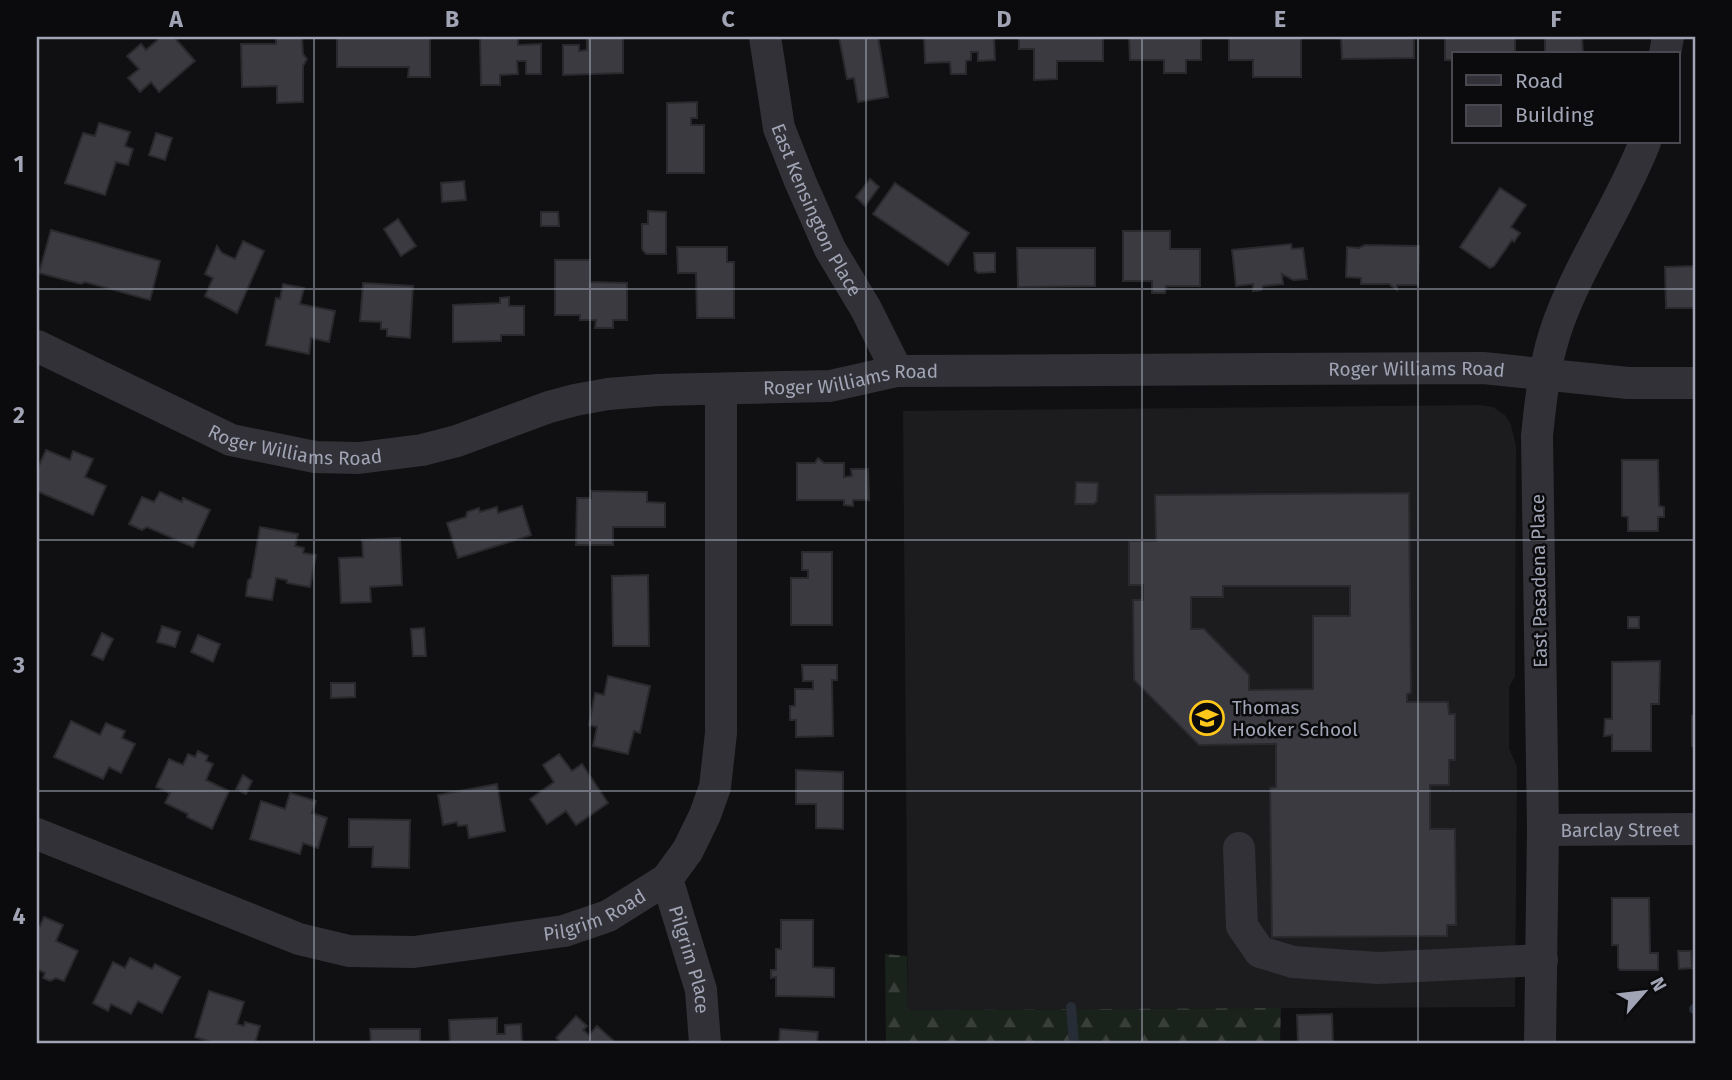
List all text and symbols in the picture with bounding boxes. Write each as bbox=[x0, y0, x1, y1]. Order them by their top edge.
text: A bbox=[168, 5, 183, 33]
text: B bbox=[445, 5, 459, 33]
text: C bbox=[721, 5, 735, 33]
text: D bbox=[997, 5, 1012, 33]
text: E bbox=[1274, 5, 1286, 33]
text: F bbox=[1550, 5, 1562, 33]
legend bbox=[1452, 52, 1680, 144]
text: Road bbox=[1515, 68, 1563, 94]
text: Building bbox=[1515, 102, 1594, 128]
street label: East Kensington Place bbox=[767, 120, 867, 300]
text: 1 bbox=[14, 150, 24, 178]
street label: Roger Williams Road bbox=[1328, 356, 1506, 382]
street label: Roger Williams Road bbox=[763, 359, 938, 399]
text: 2 bbox=[13, 401, 25, 429]
street label: Roger Williams Road bbox=[204, 419, 383, 470]
street label: East Pasadena Place bbox=[1526, 494, 1552, 668]
text: 3 bbox=[12, 651, 25, 679]
place label: Thomas Hooker School bbox=[1232, 696, 1358, 741]
school or university icon: Thomas Hooker School bbox=[1188, 699, 1226, 737]
street label: Barclay Street bbox=[1560, 818, 1680, 841]
street label: Pilgrim Road bbox=[542, 884, 650, 945]
text: 4 bbox=[13, 902, 26, 930]
street label: Pilgrim Place bbox=[664, 903, 714, 1015]
north arrow bbox=[1610, 958, 1680, 1028]
text: N bbox=[1645, 973, 1672, 995]

